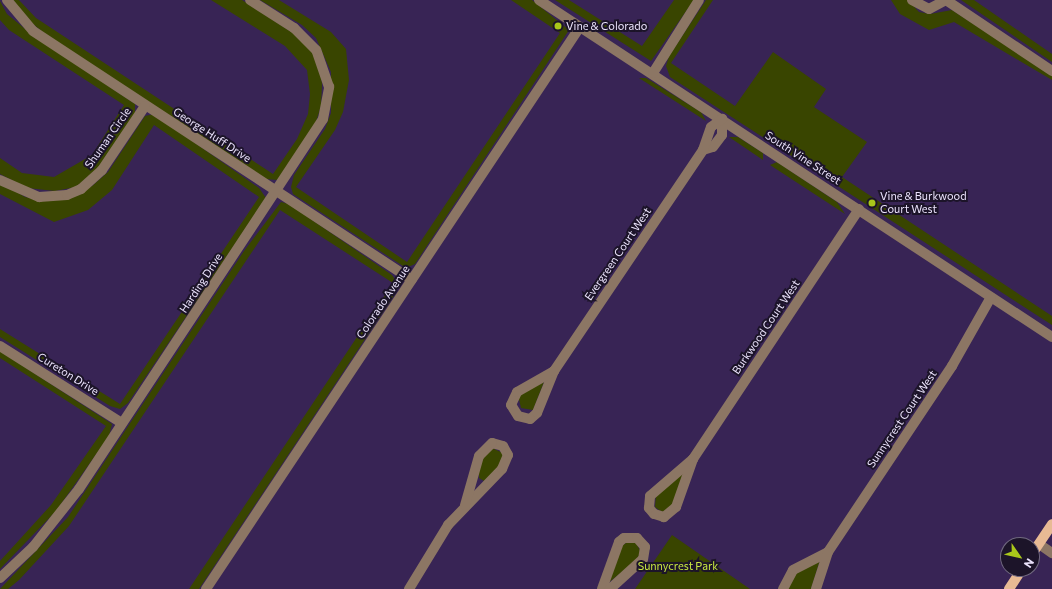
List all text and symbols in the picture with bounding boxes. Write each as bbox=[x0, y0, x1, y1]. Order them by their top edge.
place label: Vine & Colorado bbox=[566, 19, 647, 33]
marker: Vine & Colorado bbox=[553, 21, 563, 31]
street label: Shuman Circle bbox=[82, 105, 134, 171]
street label: George Huff Drive bbox=[171, 105, 253, 165]
street label: South Vine Street bbox=[763, 129, 843, 187]
place label: Vine & Burkwood Court West bbox=[880, 190, 966, 216]
marker: Vine & Burkwood Court West bbox=[867, 198, 877, 208]
street label: Evergreen Court West bbox=[582, 205, 654, 303]
street label: Harding Drive bbox=[177, 251, 225, 315]
street label: Colorado Avenue bbox=[354, 263, 412, 341]
street label: Burkwood Court West bbox=[730, 277, 802, 377]
street label: Cureton Drive bbox=[35, 350, 101, 398]
street label: Sunnycrest Court West bbox=[864, 368, 940, 470]
north arrow bbox=[1000, 537, 1040, 577]
text: N bbox=[1022, 556, 1037, 570]
park label: Sunnycrest Park bbox=[638, 559, 718, 573]

